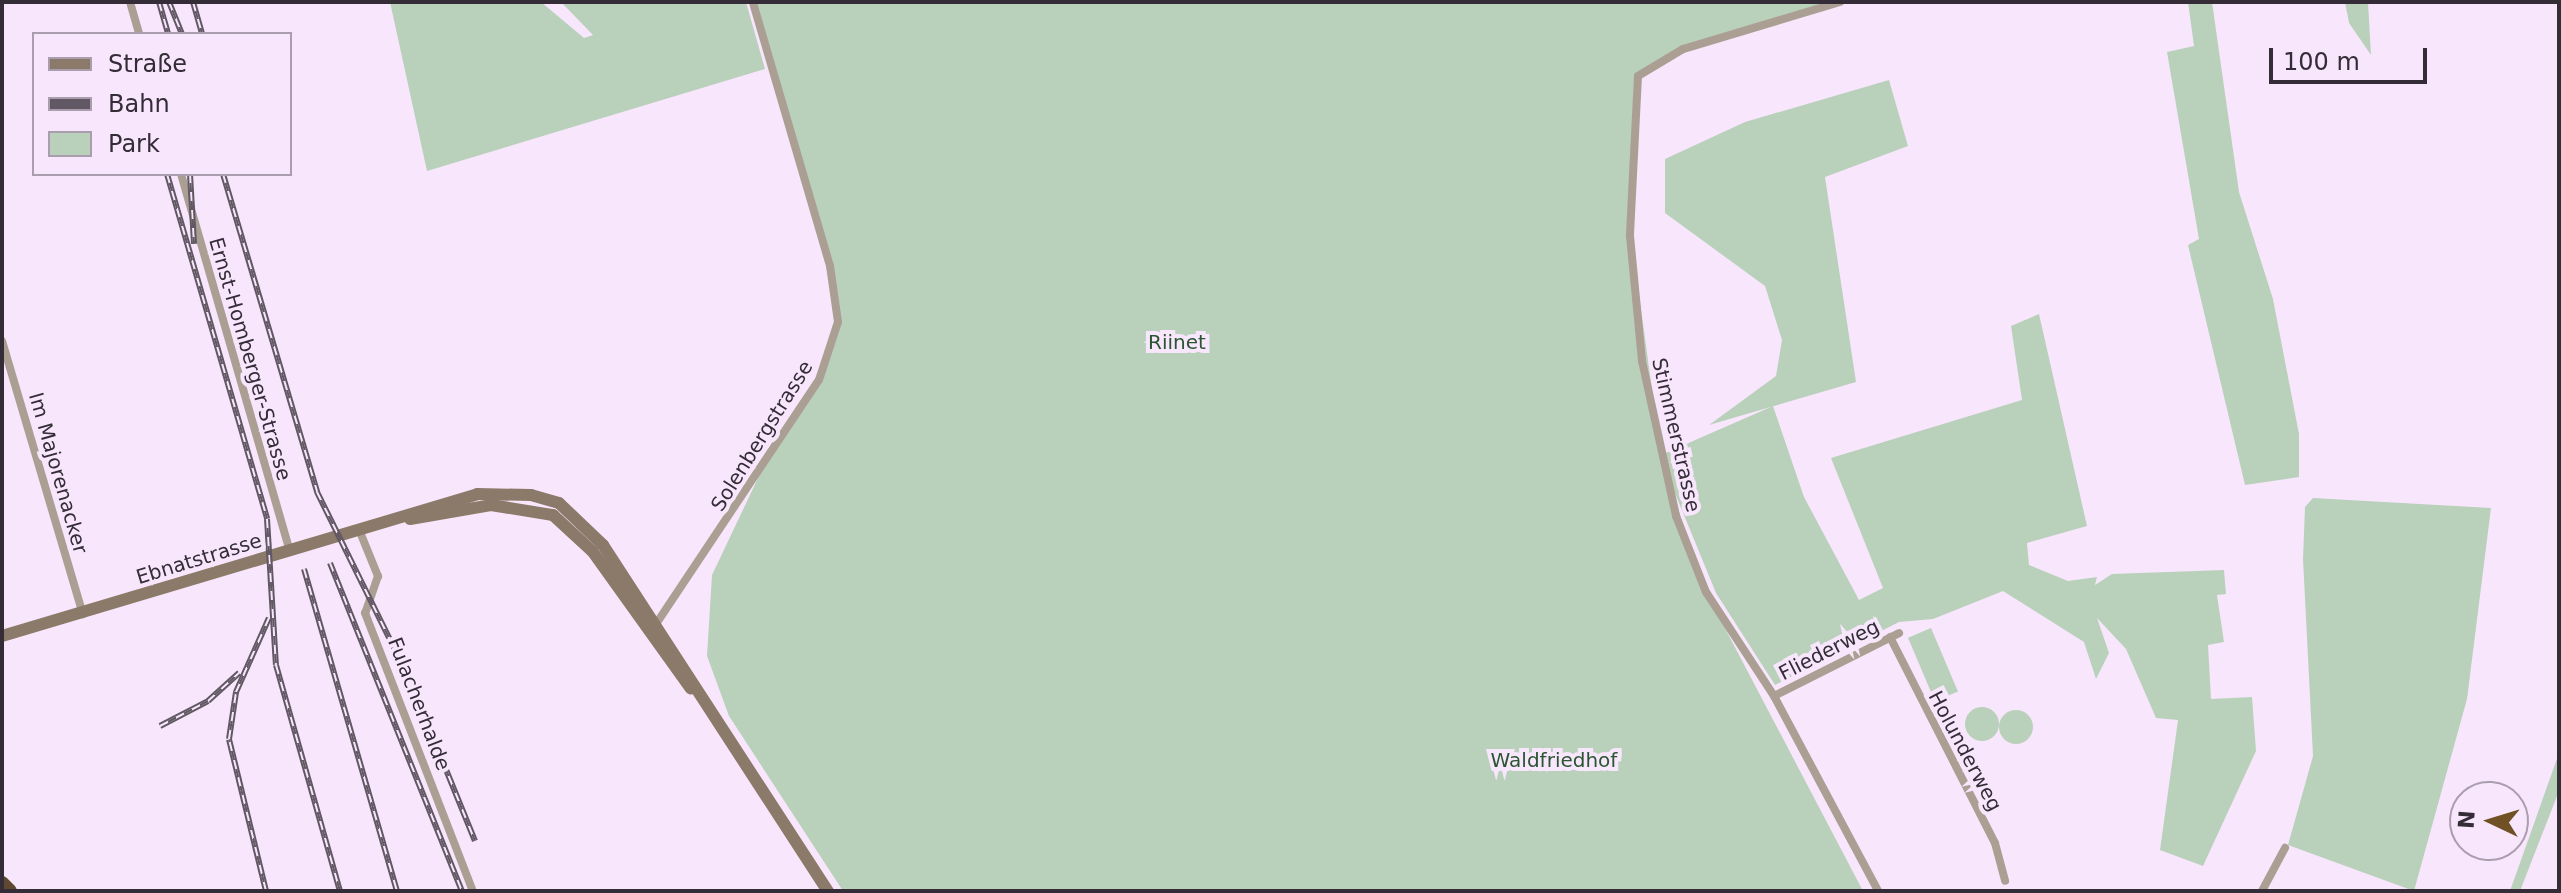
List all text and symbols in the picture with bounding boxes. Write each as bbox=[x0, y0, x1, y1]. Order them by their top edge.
legend bbox=[32, 32, 292, 176]
scale bar bbox=[2273, 32, 2431, 82]
text: 100 m bbox=[2283, 48, 2360, 76]
text: Straße bbox=[108, 50, 187, 78]
text: Bahn bbox=[108, 90, 170, 118]
text: Park bbox=[108, 130, 160, 158]
street label: Ernst-Homberger-Strasse bbox=[204, 235, 296, 483]
park label: Riinet bbox=[1148, 330, 1206, 354]
street label: Solenbergstrasse bbox=[706, 356, 818, 516]
street label: Stimmerstrasse bbox=[1647, 356, 1705, 514]
street label: Im Majorenacker bbox=[24, 390, 92, 556]
street label: Ebnatstrasse bbox=[133, 529, 265, 589]
street label: Fliederweg bbox=[1775, 614, 1883, 686]
street label: Fulacherhalde bbox=[383, 634, 455, 774]
street label: Holunderweg bbox=[1923, 687, 2007, 815]
park label: Waldfriedhof bbox=[1491, 748, 1617, 772]
north arrow bbox=[2449, 781, 2529, 861]
text: N bbox=[2453, 809, 2480, 829]

